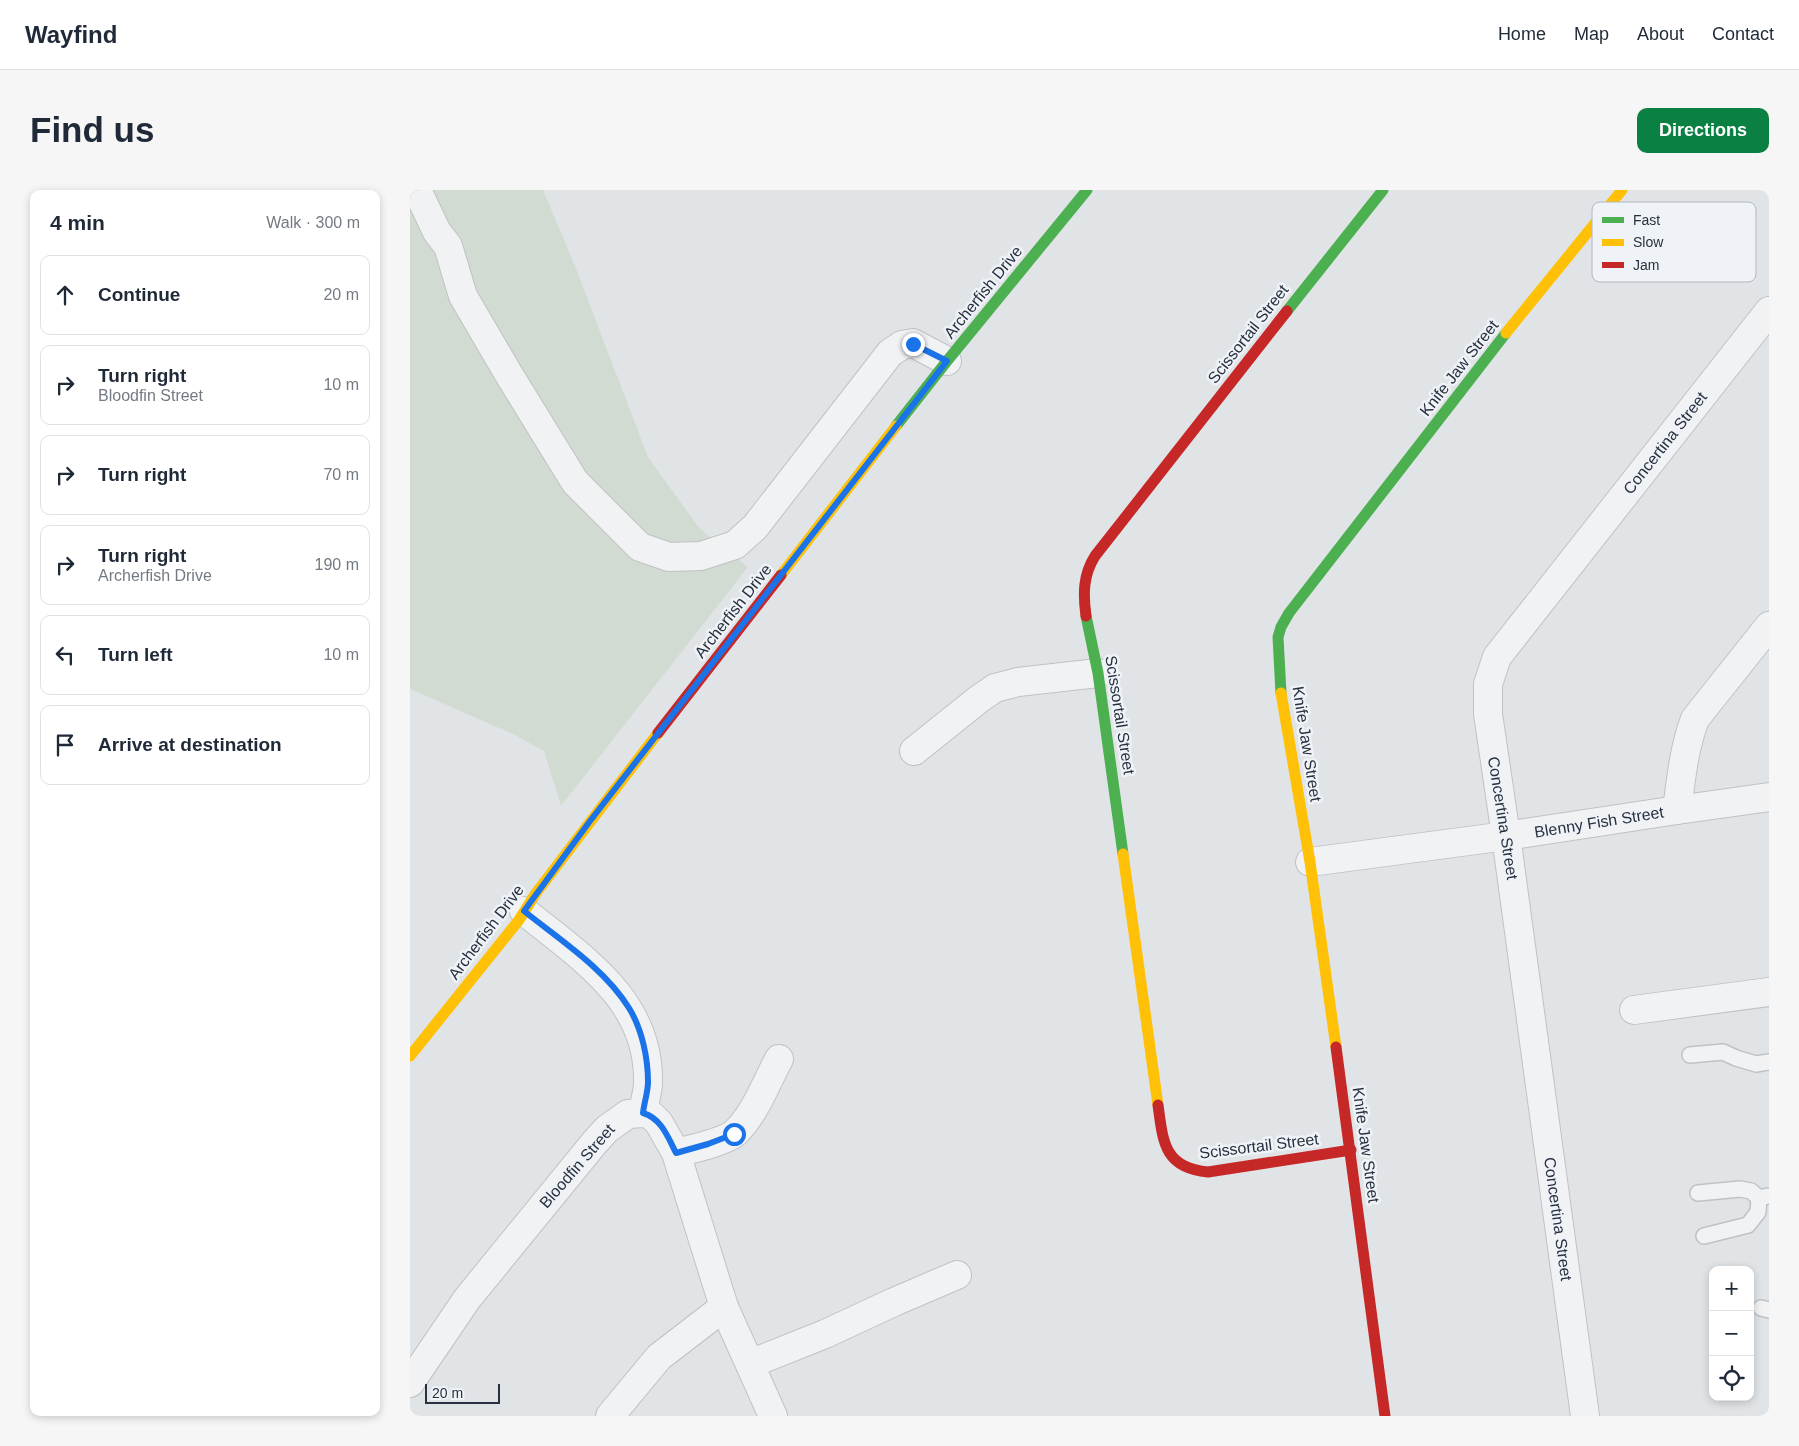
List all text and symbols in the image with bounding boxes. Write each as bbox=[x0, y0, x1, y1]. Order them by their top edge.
text: Wayfind bbox=[25, 21, 117, 48]
text: Home bbox=[1498, 24, 1546, 44]
text: Map bbox=[1574, 24, 1609, 44]
text: About bbox=[1637, 24, 1684, 44]
text: Contact bbox=[1712, 24, 1774, 44]
button: Directions bbox=[1637, 108, 1769, 153]
text: Find us bbox=[30, 110, 154, 149]
legend bbox=[1592, 202, 1756, 282]
text: 4 min bbox=[50, 211, 105, 234]
text: Fast bbox=[1633, 212, 1660, 228]
text: Walk · 300 m bbox=[266, 214, 360, 231]
text: Slow bbox=[1633, 234, 1664, 250]
street label: Archerfish Drive bbox=[941, 242, 1025, 342]
text: Jam bbox=[1633, 257, 1659, 273]
icon: ahead bbox=[51, 281, 79, 309]
street label: Scissortail Street bbox=[1204, 281, 1292, 387]
text: Continue bbox=[98, 284, 180, 305]
text: 20 m bbox=[323, 286, 359, 303]
street label: Knife Jaw Street bbox=[1416, 316, 1502, 419]
route end bbox=[902, 333, 925, 356]
text: Turn right bbox=[98, 365, 186, 386]
icon: right bbox=[51, 371, 79, 399]
text: 10 m bbox=[323, 376, 359, 393]
text: Bloodfin Street bbox=[98, 387, 203, 404]
street label: Concertina Street bbox=[1620, 388, 1710, 497]
icon: right bbox=[51, 461, 79, 489]
text: Turn right bbox=[98, 464, 186, 485]
text: 70 m bbox=[323, 466, 359, 483]
text: Turn right bbox=[98, 545, 186, 566]
icon: right bbox=[51, 551, 79, 579]
text: 190 m bbox=[315, 556, 359, 573]
street label: Archerfish Drive bbox=[691, 561, 775, 661]
text: Archerfish Drive bbox=[98, 567, 212, 584]
icon: left bbox=[51, 641, 79, 669]
text: Turn left bbox=[98, 644, 173, 665]
text: 10 m bbox=[323, 646, 359, 663]
street label: Scissortail Street bbox=[1102, 654, 1138, 776]
street label: Knife Jaw Street bbox=[1289, 685, 1325, 803]
icon: arrive bbox=[51, 731, 79, 759]
text: Arrive at destination bbox=[98, 734, 282, 755]
street label: Concertina Street bbox=[1485, 755, 1521, 881]
street label: Blenny Fish Street bbox=[1533, 803, 1665, 841]
street label: Archerfish Drive bbox=[445, 881, 527, 983]
street label: Knife Jaw Street bbox=[1349, 1086, 1383, 1204]
street label: Bloodfin Street bbox=[536, 1120, 618, 1211]
route start bbox=[723, 1123, 746, 1146]
street label: Scissortail Street bbox=[1198, 1130, 1320, 1162]
street label: Concertina Street bbox=[1541, 1156, 1575, 1282]
map controls bbox=[1709, 1266, 1754, 1401]
button: + bbox=[1709, 1266, 1754, 1311]
button: − bbox=[1709, 1311, 1754, 1356]
button: locate bbox=[1709, 1356, 1754, 1401]
scale bar bbox=[425, 1381, 500, 1404]
text: 20 m bbox=[432, 1385, 463, 1401]

